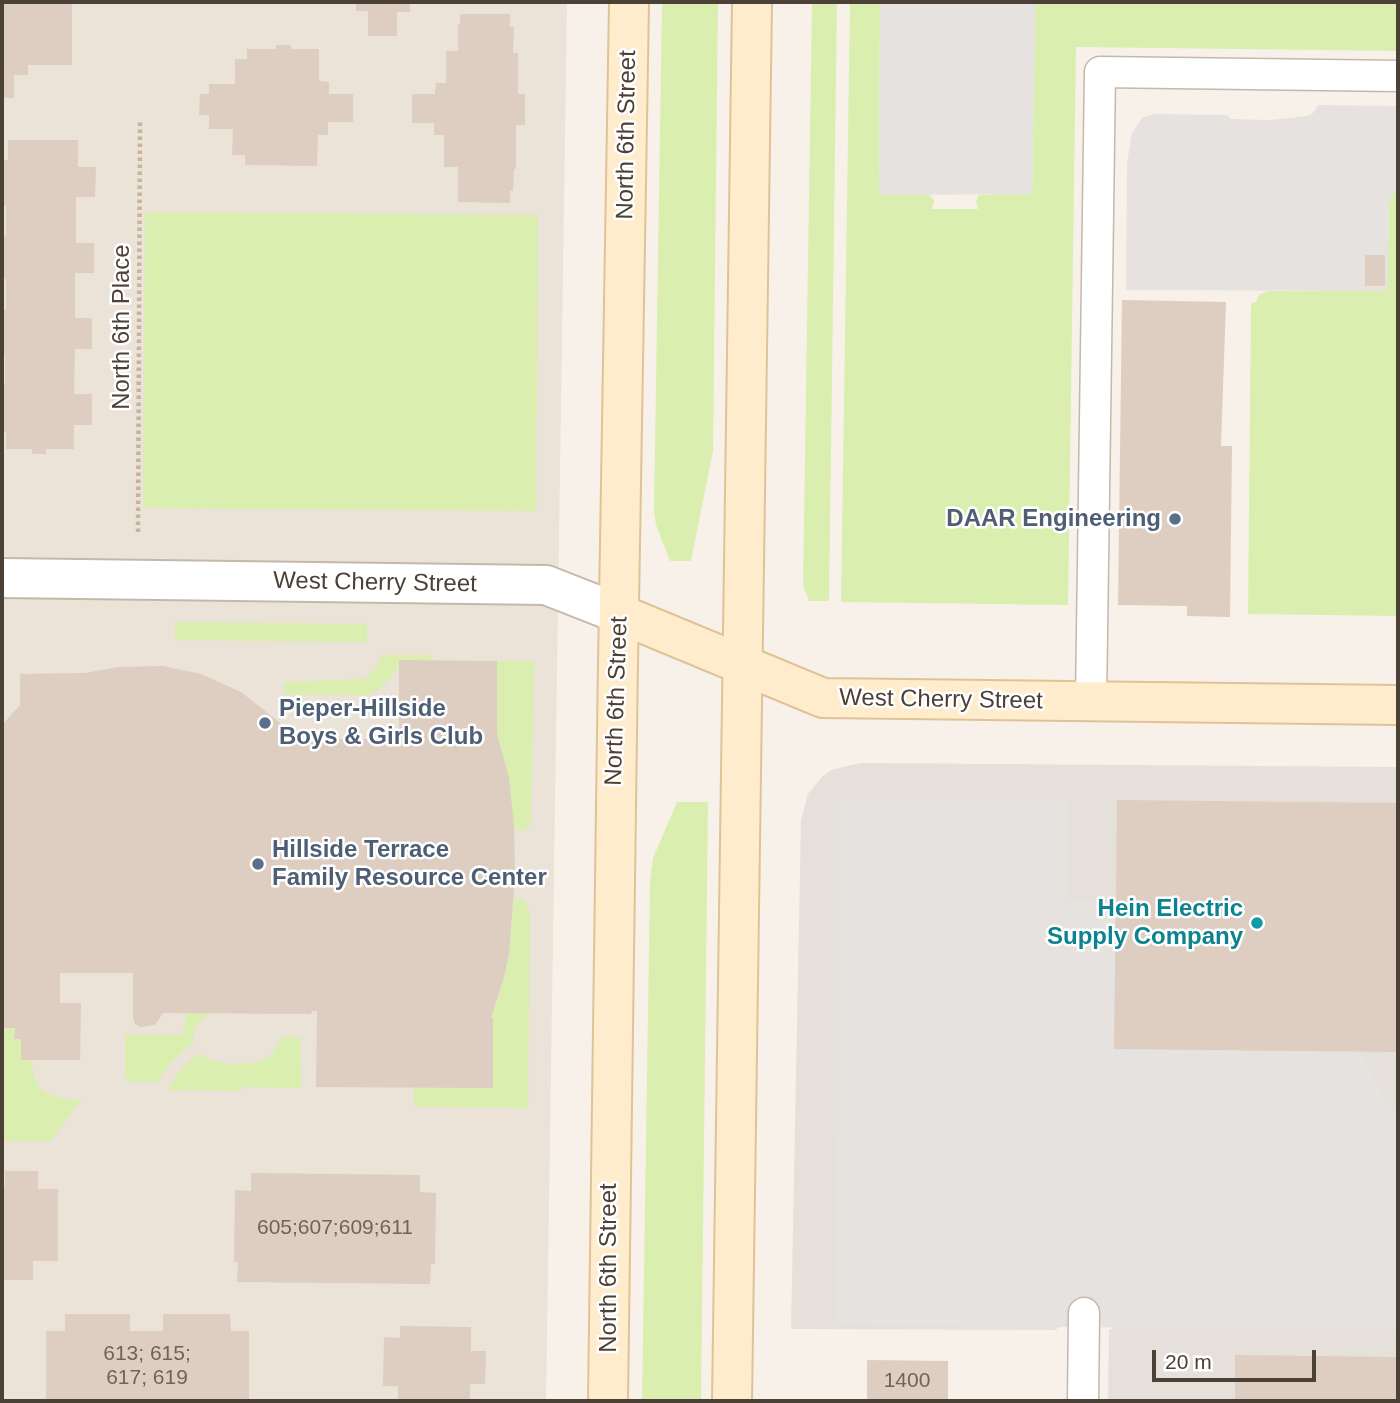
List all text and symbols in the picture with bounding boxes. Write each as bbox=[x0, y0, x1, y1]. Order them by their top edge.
street label: North 6th Street bbox=[611, 50, 643, 220]
street label: North 6th Place bbox=[108, 244, 136, 410]
place label: DAAR Engineering bbox=[946, 505, 1161, 533]
marker: DAAR Engineering bbox=[1167, 511, 1183, 527]
street label: West Cherry Street bbox=[273, 567, 477, 599]
street label: North 6th Street bbox=[600, 616, 634, 786]
street label: West Cherry Street bbox=[839, 684, 1043, 716]
place label: Pieper-Hillside Boys & Girls Club bbox=[279, 695, 483, 751]
marker: Pieper-Hillside Boys & Girls Club bbox=[257, 715, 273, 731]
place label: Hillside Terrace Family Resource Center bbox=[272, 836, 547, 892]
marker: Hillside Terrace Family Resource Center bbox=[250, 856, 266, 872]
place label: Hein Electric Supply Company bbox=[1047, 895, 1243, 951]
marker: Hein Electric Supply Company bbox=[1249, 915, 1265, 931]
street label: North 6th Street bbox=[595, 1183, 623, 1353]
house number: 605;607;609;611 bbox=[257, 1215, 413, 1241]
scale bar bbox=[1155, 1336, 1320, 1380]
house number: 613; 615; 617; 619 bbox=[103, 1341, 191, 1391]
text: 20 m bbox=[1165, 1350, 1212, 1373]
house number: 1400 bbox=[884, 1368, 930, 1394]

